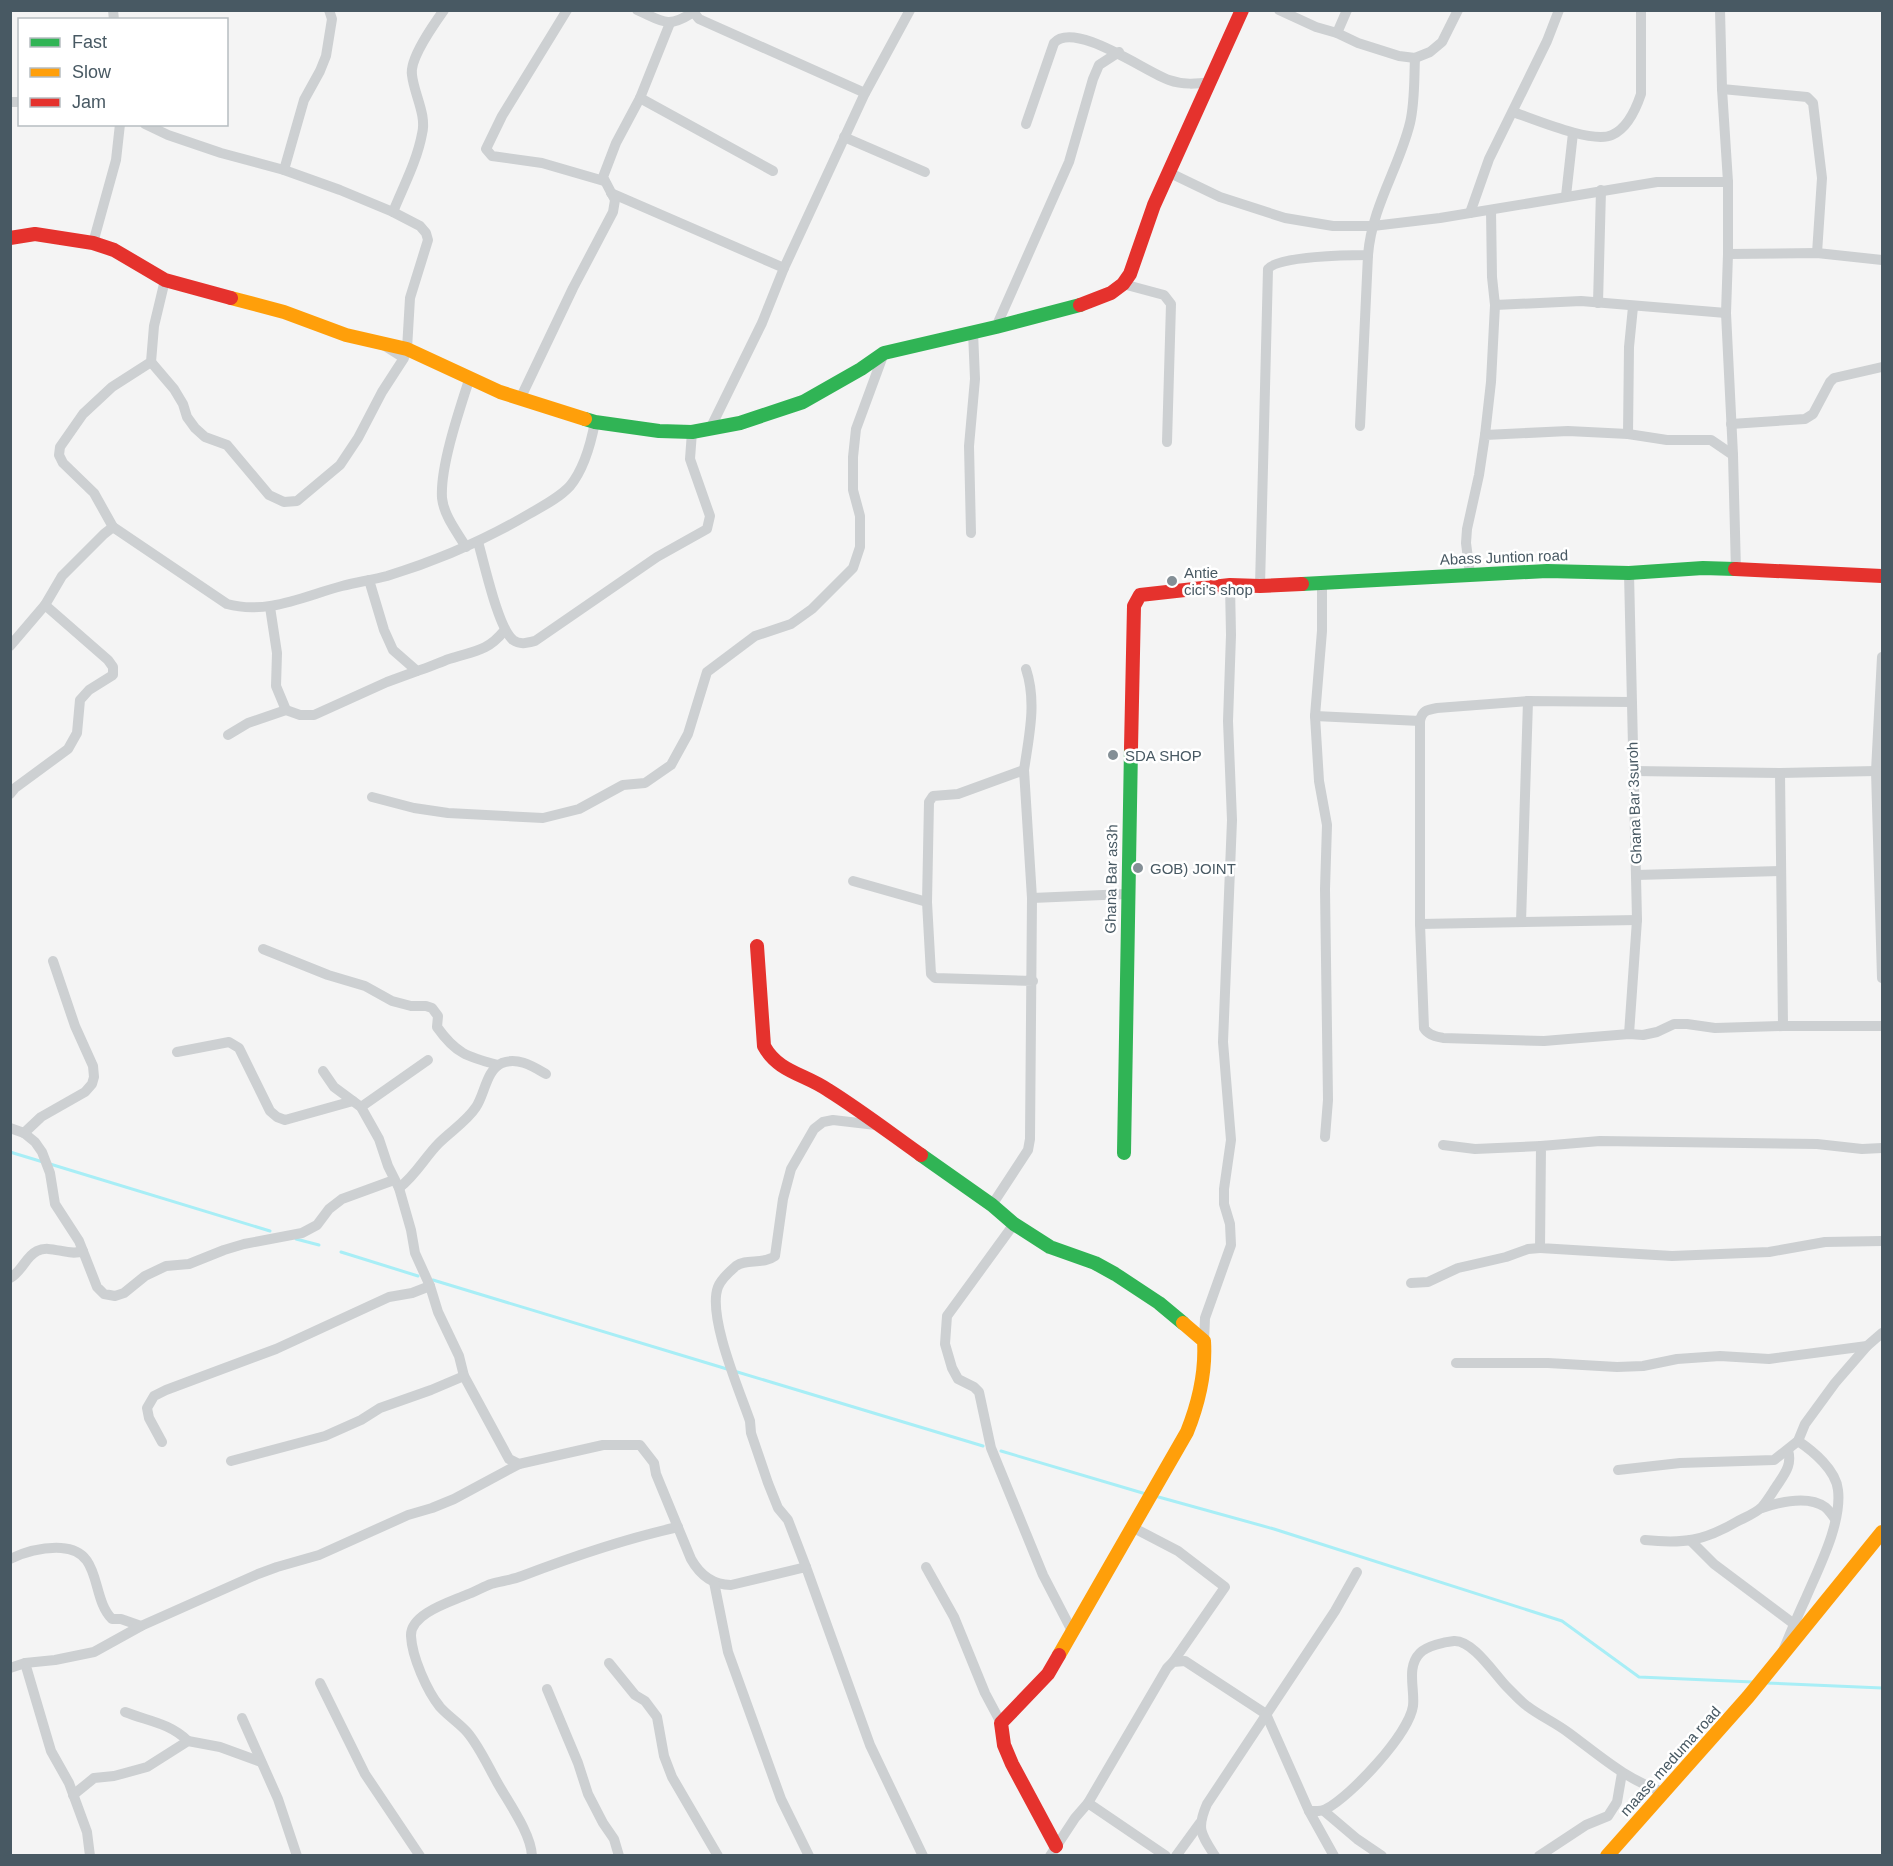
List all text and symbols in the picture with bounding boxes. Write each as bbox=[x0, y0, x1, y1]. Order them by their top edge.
legend bbox=[18, 18, 228, 126]
text: Fast bbox=[72, 32, 107, 52]
text: Slow bbox=[72, 62, 112, 82]
text: Jam bbox=[72, 92, 106, 112]
street label: Abass Juntion road bbox=[1440, 546, 1568, 568]
place label: Antie cici's shop bbox=[1184, 564, 1253, 598]
marker: Antie cici's shop bbox=[1165, 574, 1179, 588]
street label: Ghana Bar 3suroh bbox=[1623, 741, 1645, 865]
place label: SDA SHOP bbox=[1125, 747, 1202, 764]
marker: SDA SHOP bbox=[1106, 748, 1120, 762]
street label: Ghana Bar as3h bbox=[1102, 824, 1120, 934]
place label: GOB) JOINT bbox=[1150, 860, 1236, 877]
marker: GOB) JOINT bbox=[1131, 861, 1145, 875]
street label: maase meduma road bbox=[1616, 1703, 1724, 1819]

